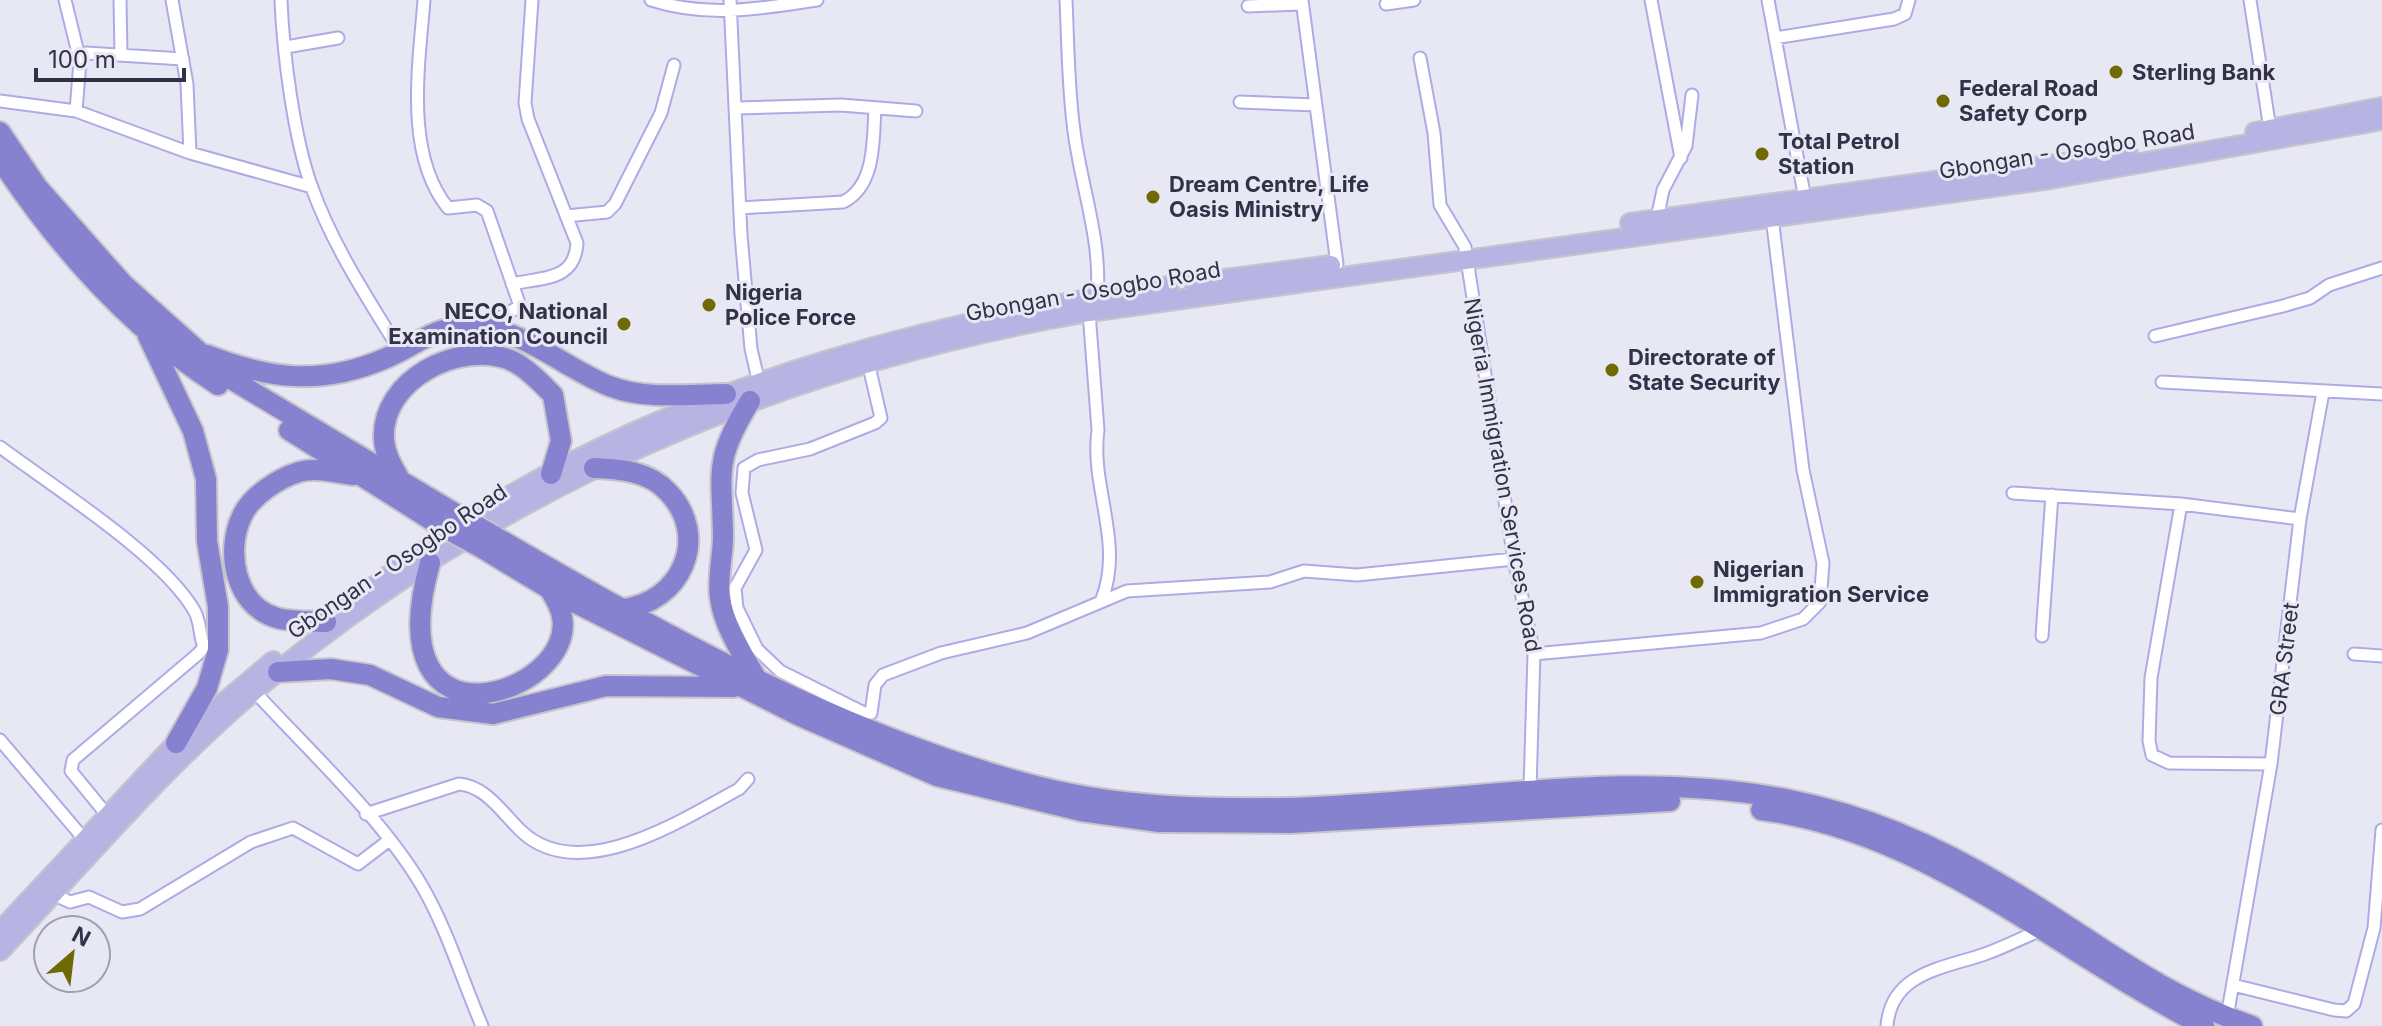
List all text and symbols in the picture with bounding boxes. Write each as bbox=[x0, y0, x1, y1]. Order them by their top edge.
scale bar bbox=[36, 32, 184, 82]
text: 100 m bbox=[48, 45, 116, 74]
place label: Sterling Bank bbox=[2132, 59, 2275, 85]
marker: Sterling Bank bbox=[2107, 63, 2125, 81]
place label: Federal Road Safety Corp bbox=[1959, 75, 2099, 126]
marker: Federal Road Safety Corp bbox=[1934, 92, 1952, 110]
street label: Gbongan - Osogbo Road bbox=[1937, 118, 2197, 184]
place label: Total Petrol Station bbox=[1778, 128, 1900, 179]
marker: Total Petrol Station bbox=[1753, 145, 1771, 163]
place label: Dream Centre, Life Oasis Ministry bbox=[1169, 171, 1369, 222]
marker: Dream Centre, Life Oasis Ministry bbox=[1144, 188, 1162, 206]
street label: Gbongan - Osogbo Road bbox=[963, 256, 1223, 326]
place label: Nigeria Police Force bbox=[725, 279, 856, 330]
marker: Nigeria Police Force bbox=[700, 296, 718, 314]
street label: Nigeria Immigration Services Road bbox=[1459, 296, 1547, 654]
place label: NECO, National Examination Council bbox=[388, 298, 608, 349]
marker: NECO, National Examination Council bbox=[615, 315, 633, 333]
place label: Directorate of State Security bbox=[1628, 344, 1781, 395]
marker: Directorate of State Security bbox=[1603, 361, 1621, 379]
street label: Gbongan - Osogbo Road bbox=[283, 478, 511, 644]
place label: Nigerian Immigration Service bbox=[1713, 556, 1929, 607]
marker: Nigerian Immigration Service bbox=[1688, 573, 1706, 591]
street label: GRA Street bbox=[2264, 601, 2304, 717]
north arrow bbox=[32, 914, 112, 994]
text: N bbox=[68, 921, 95, 952]

